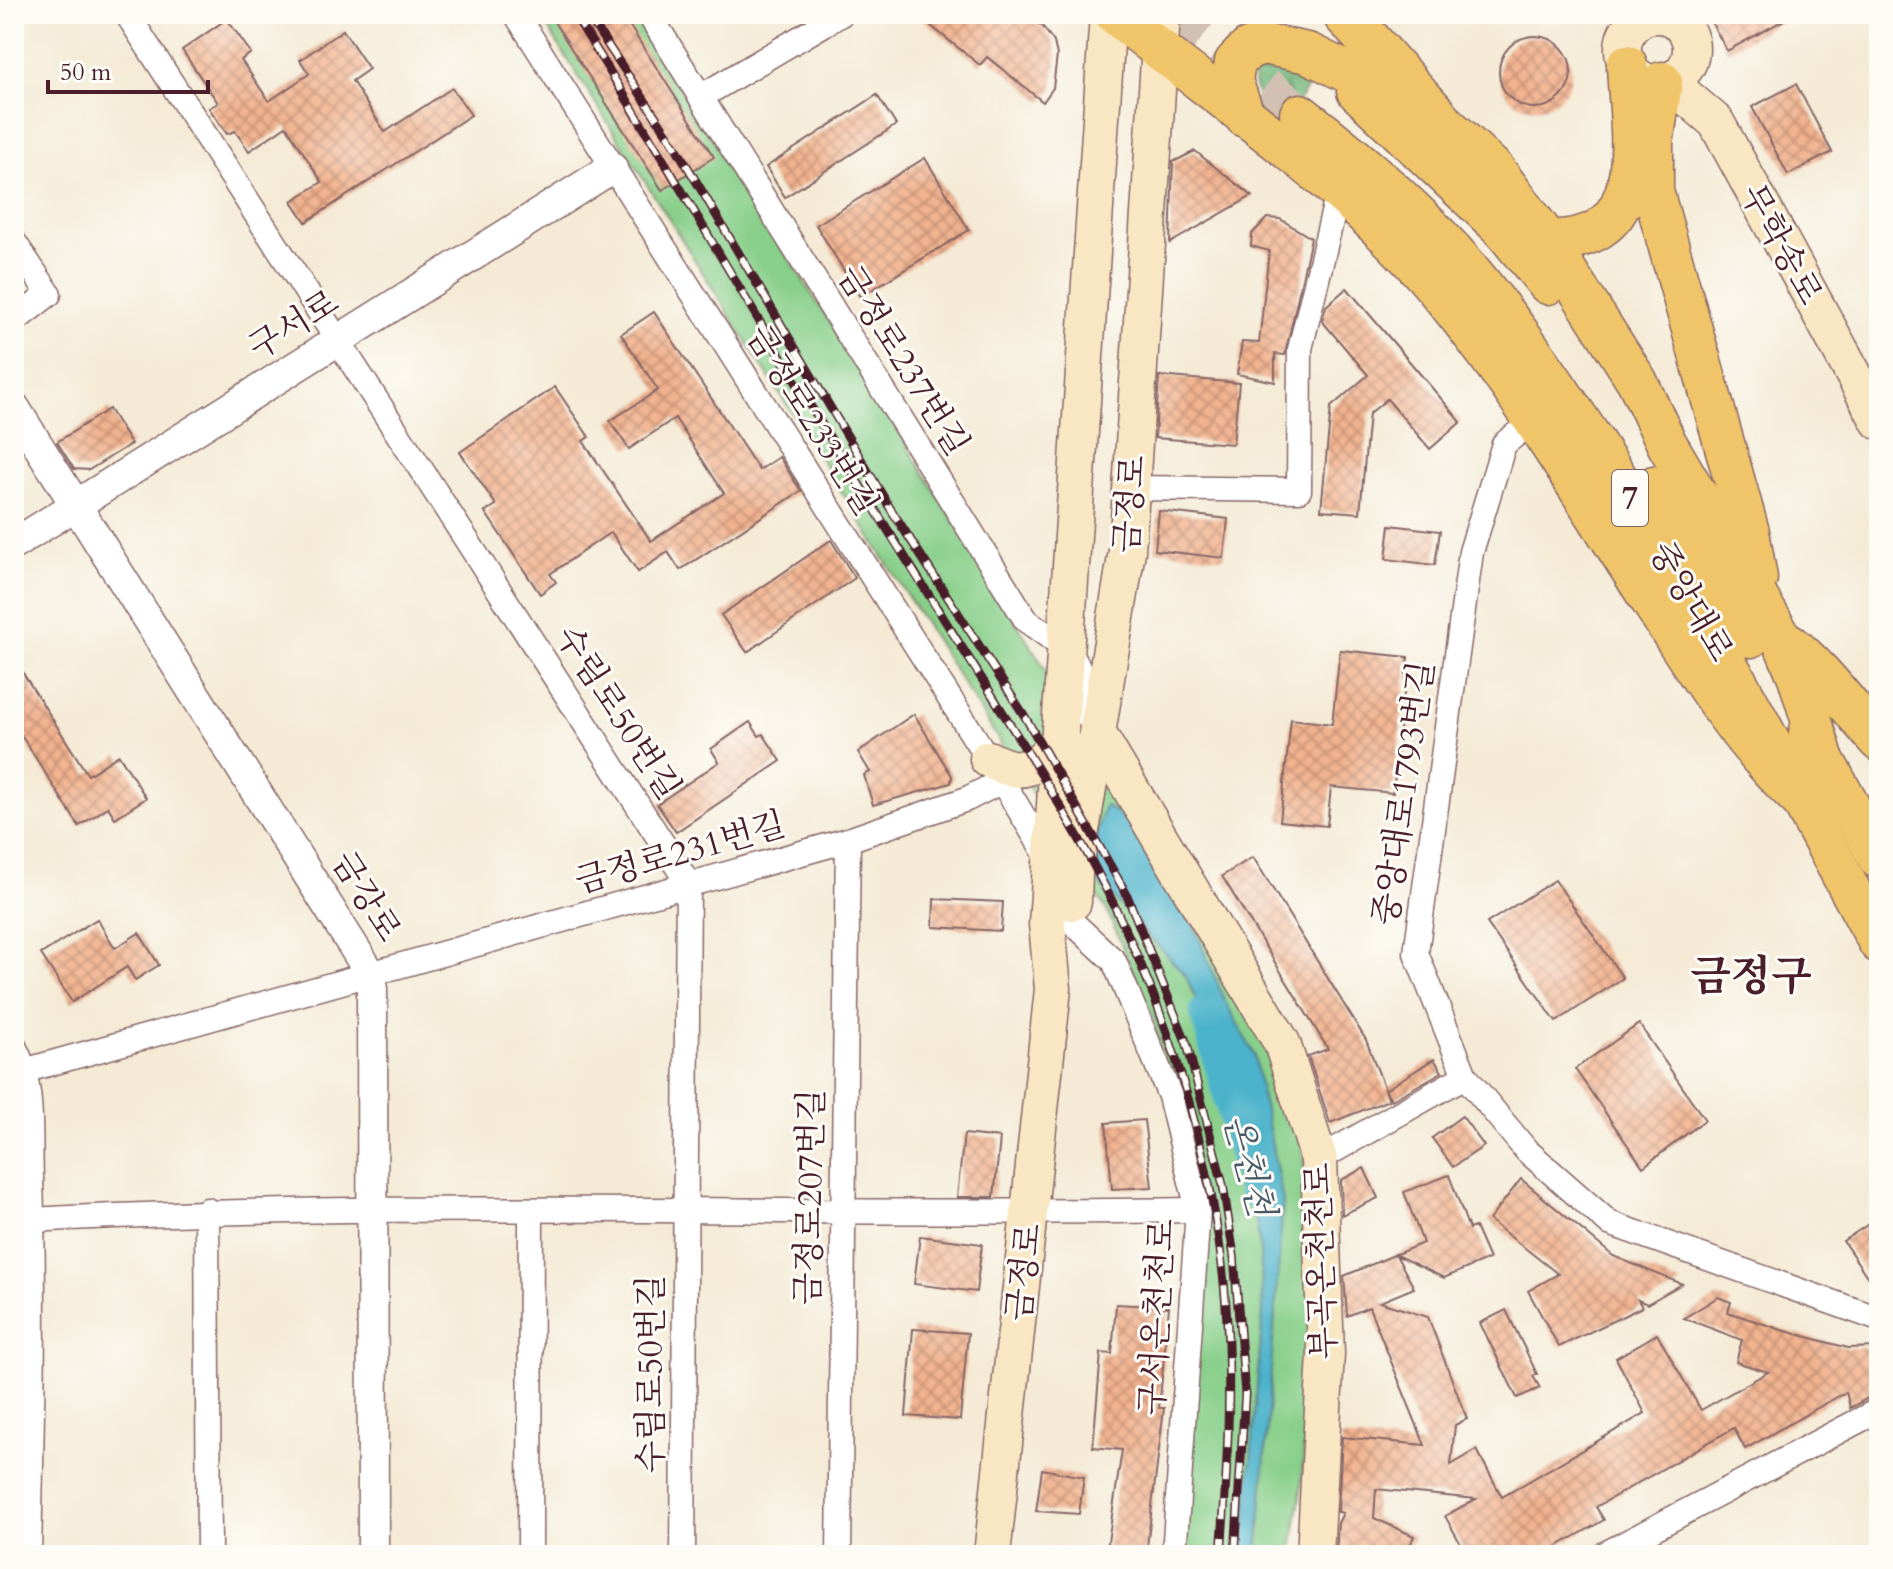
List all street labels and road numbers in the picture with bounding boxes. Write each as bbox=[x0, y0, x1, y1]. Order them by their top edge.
street label: 무학송로 bbox=[1729, 176, 1833, 313]
street label: 금정로237번길 bbox=[826, 257, 980, 465]
street label: 구서로 bbox=[240, 279, 348, 370]
street label: 금정로233번길 bbox=[735, 317, 889, 525]
street label: 금정로 bbox=[1104, 453, 1156, 555]
road number: 7 bbox=[1612, 470, 1648, 526]
street label: 중앙대로 bbox=[1638, 533, 1744, 670]
street label: 수림로50번길 bbox=[545, 617, 692, 809]
street label: 중앙대로1793번길 bbox=[1363, 658, 1445, 928]
street label: 금정로231번길 bbox=[570, 801, 791, 905]
street label: 금강로 bbox=[321, 843, 412, 951]
street label: 금정로207번길 bbox=[785, 1088, 835, 1306]
street label: 부곡온천천로 bbox=[1295, 1162, 1347, 1360]
street label: 구서온천천로 bbox=[1129, 1217, 1185, 1417]
street label: 금정로 bbox=[996, 1221, 1052, 1324]
street label: 수림로50번길 bbox=[628, 1274, 674, 1474]

